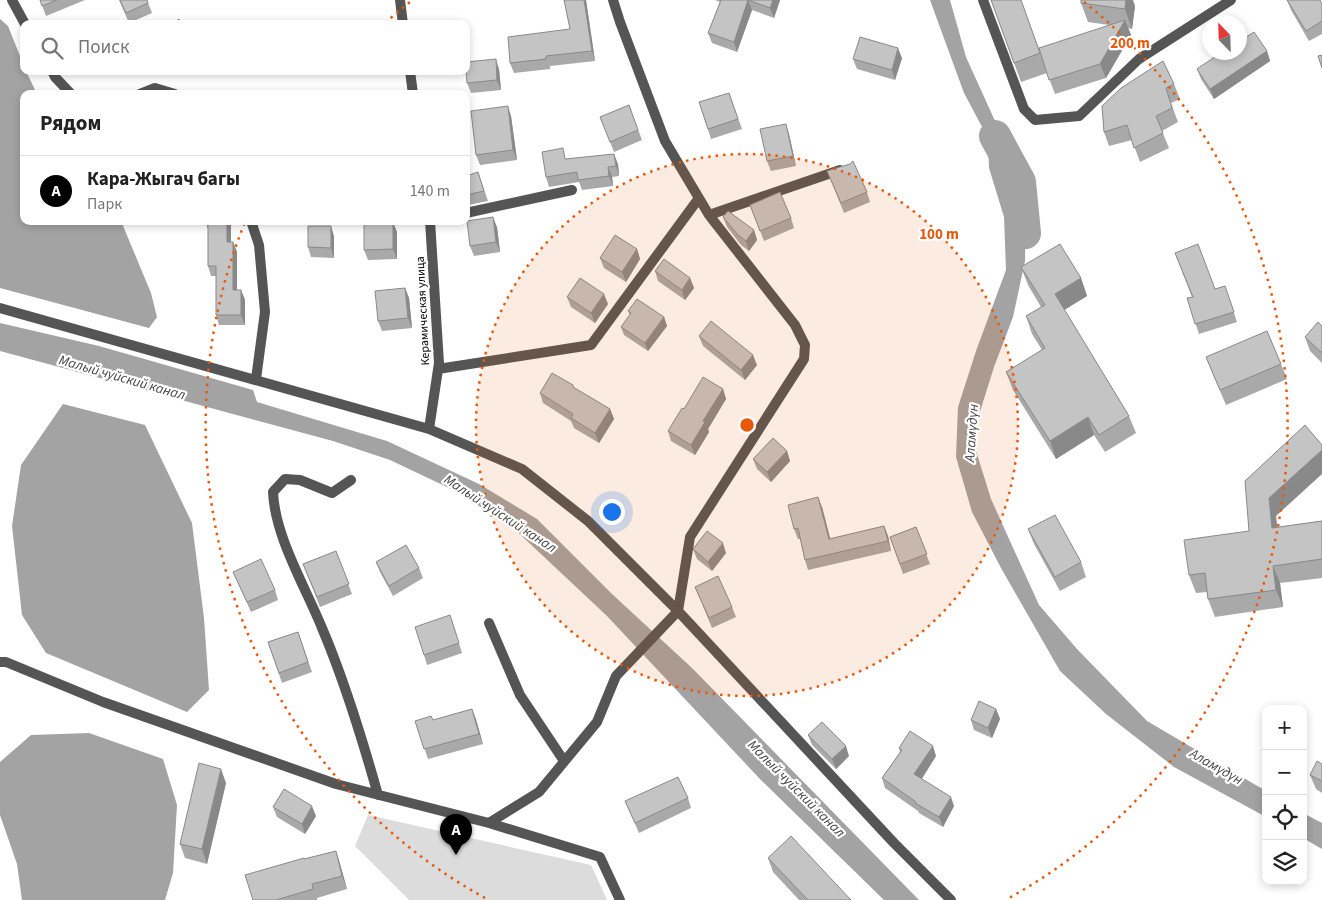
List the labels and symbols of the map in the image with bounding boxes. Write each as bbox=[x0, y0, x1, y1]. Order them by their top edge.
north arrow bbox=[1202, 15, 1247, 60]
text: 200 m bbox=[1110, 33, 1150, 54]
text: 100 m bbox=[919, 224, 959, 245]
street label: Керамическая улица bbox=[412, 256, 434, 366]
water label: Малый чуйский канал bbox=[56, 350, 188, 406]
water label: Аламүдүн bbox=[960, 403, 984, 464]
centre of rings bbox=[738, 416, 756, 434]
water label: Малый чуйский канал bbox=[440, 470, 560, 558]
your location bbox=[599, 499, 625, 525]
water label: Малый чуйский канал bbox=[743, 736, 849, 842]
water label: Аламүдүн bbox=[1185, 743, 1247, 790]
pin: A bbox=[440, 814, 472, 855]

